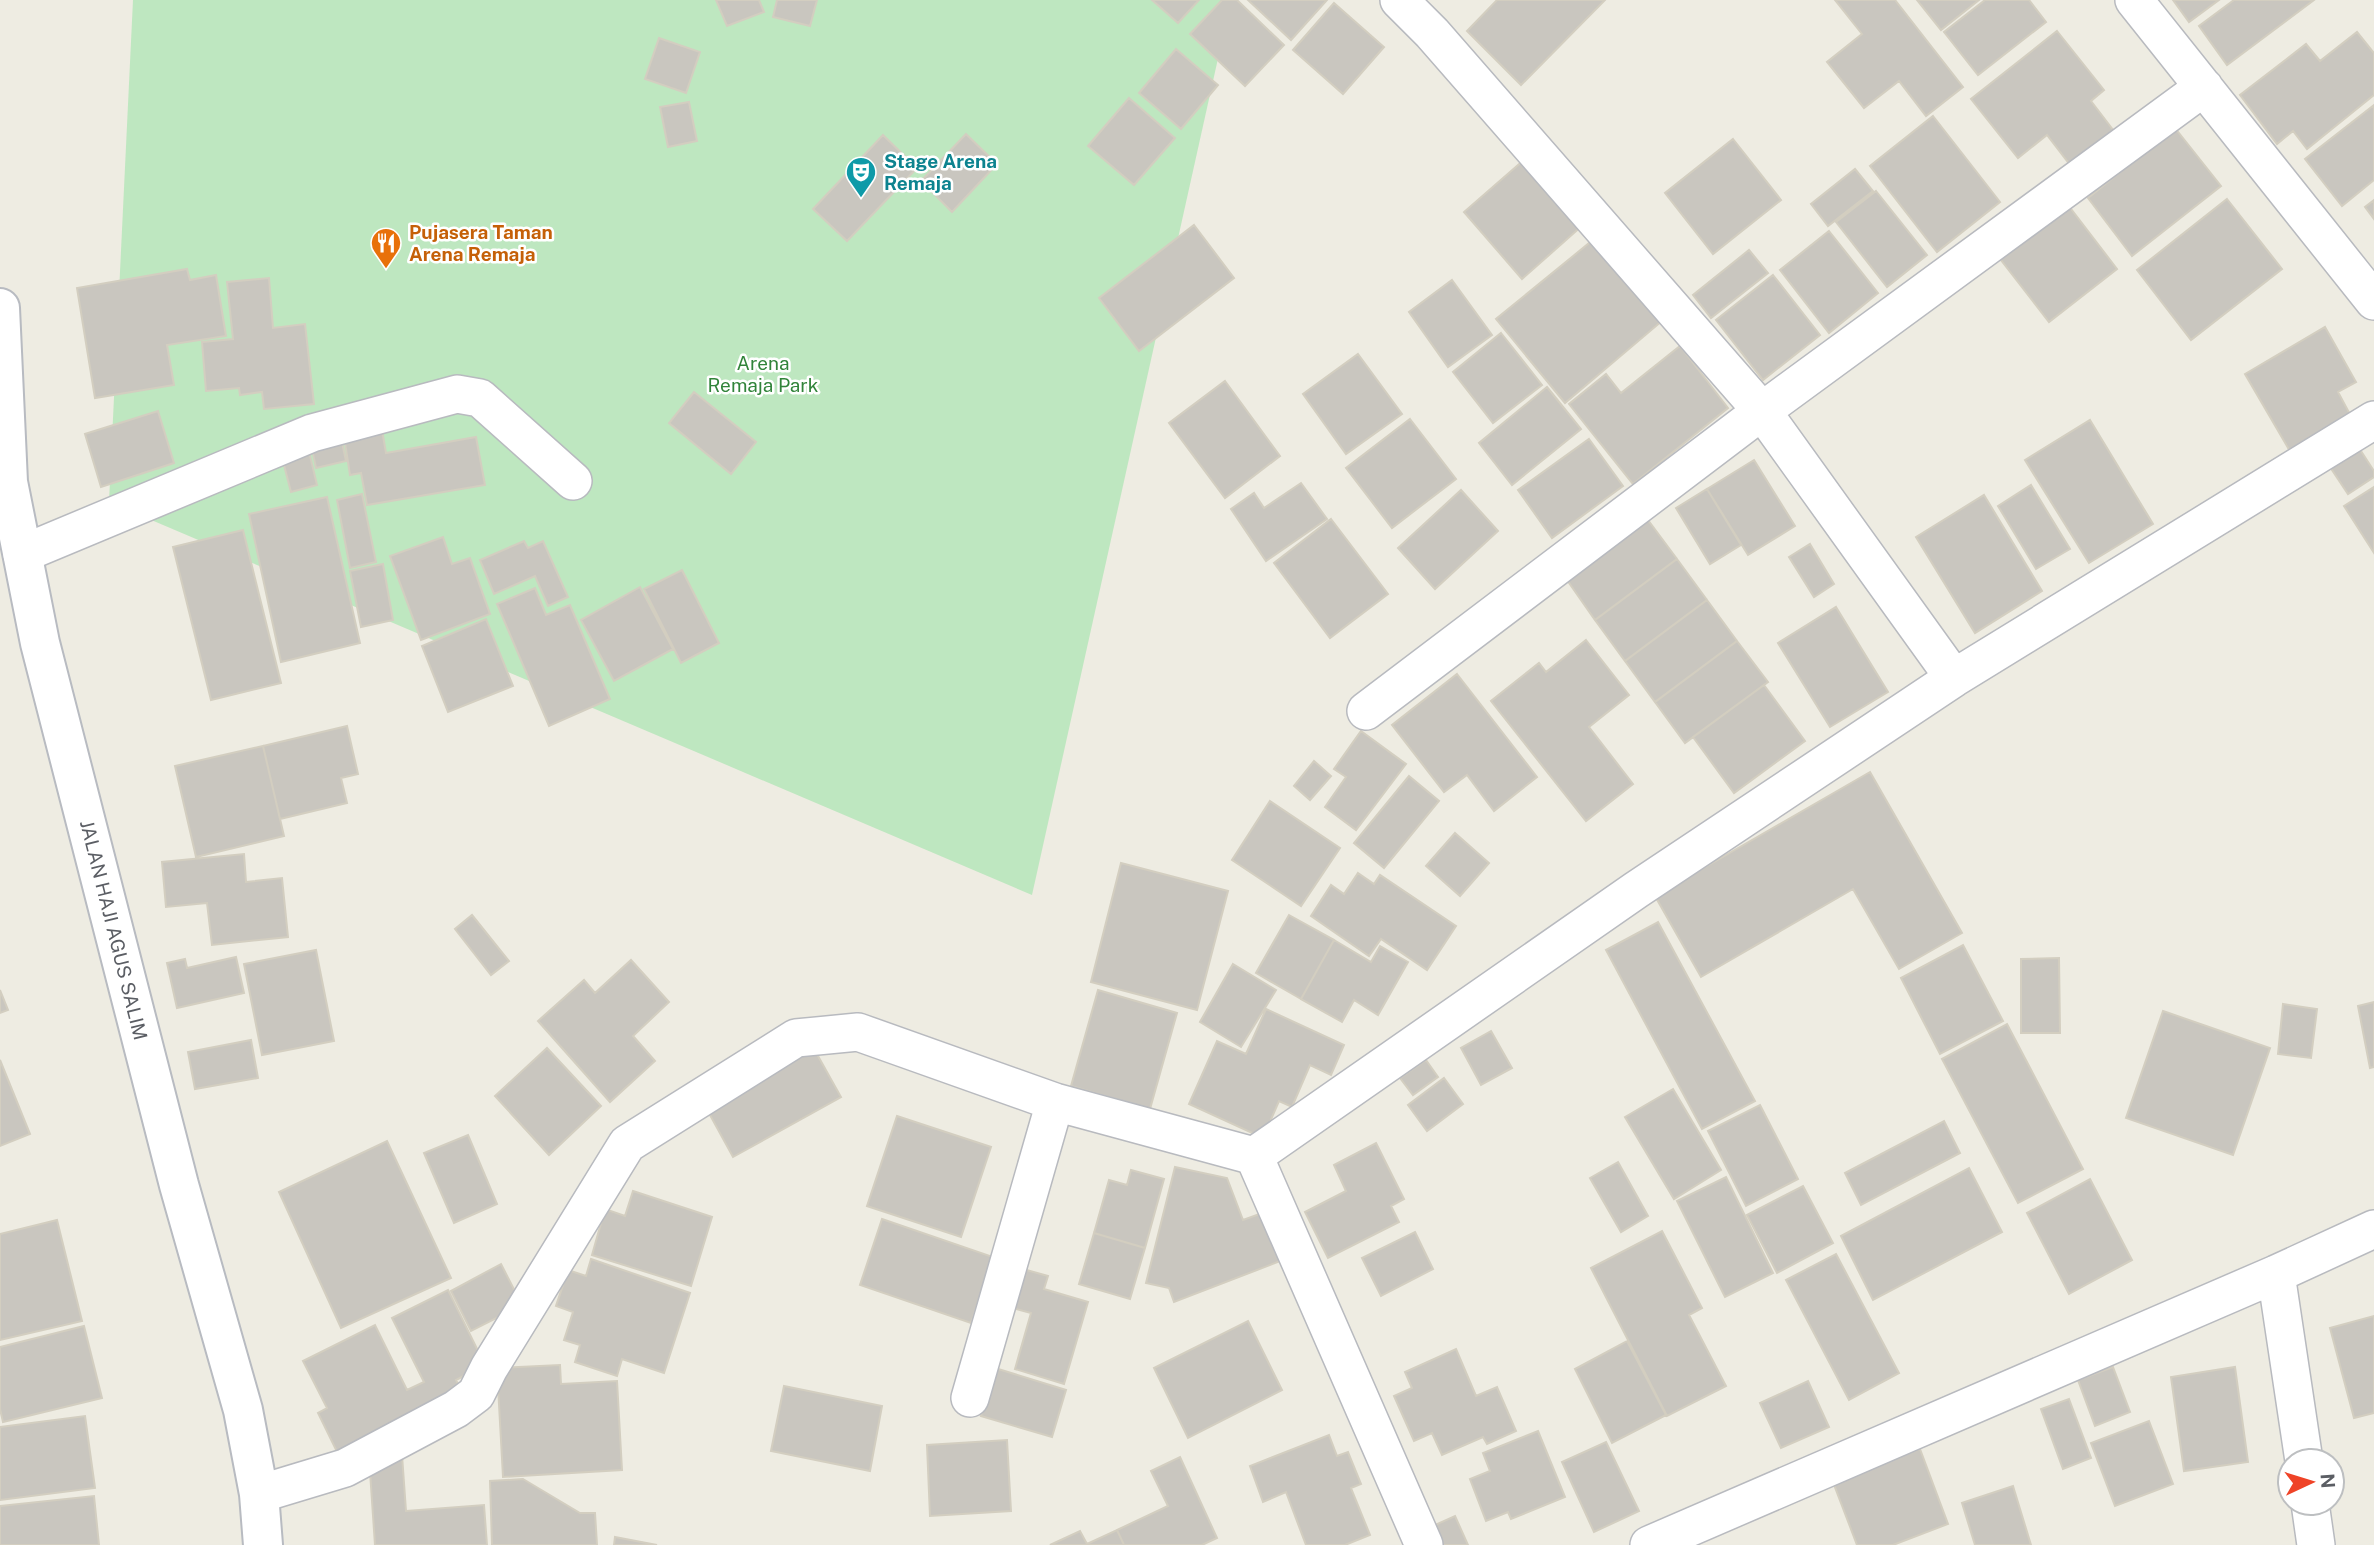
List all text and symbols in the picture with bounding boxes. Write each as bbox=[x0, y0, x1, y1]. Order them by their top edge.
place label: Stage Arena Remaja bbox=[884, 150, 997, 194]
theatre icon: Stage Arena Remaja bbox=[844, 155, 878, 199]
place label: Pujasera Taman Arena Remaja bbox=[409, 221, 553, 265]
restaurant icon: Pujasera Taman Arena Remaja bbox=[369, 226, 403, 270]
park label: Arena Remaja Park bbox=[708, 352, 819, 396]
street label: JALAN HAJI AGUS SALIM bbox=[76, 818, 152, 1042]
north arrow bbox=[2276, 1447, 2346, 1517]
text: N bbox=[2316, 1473, 2339, 1489]

